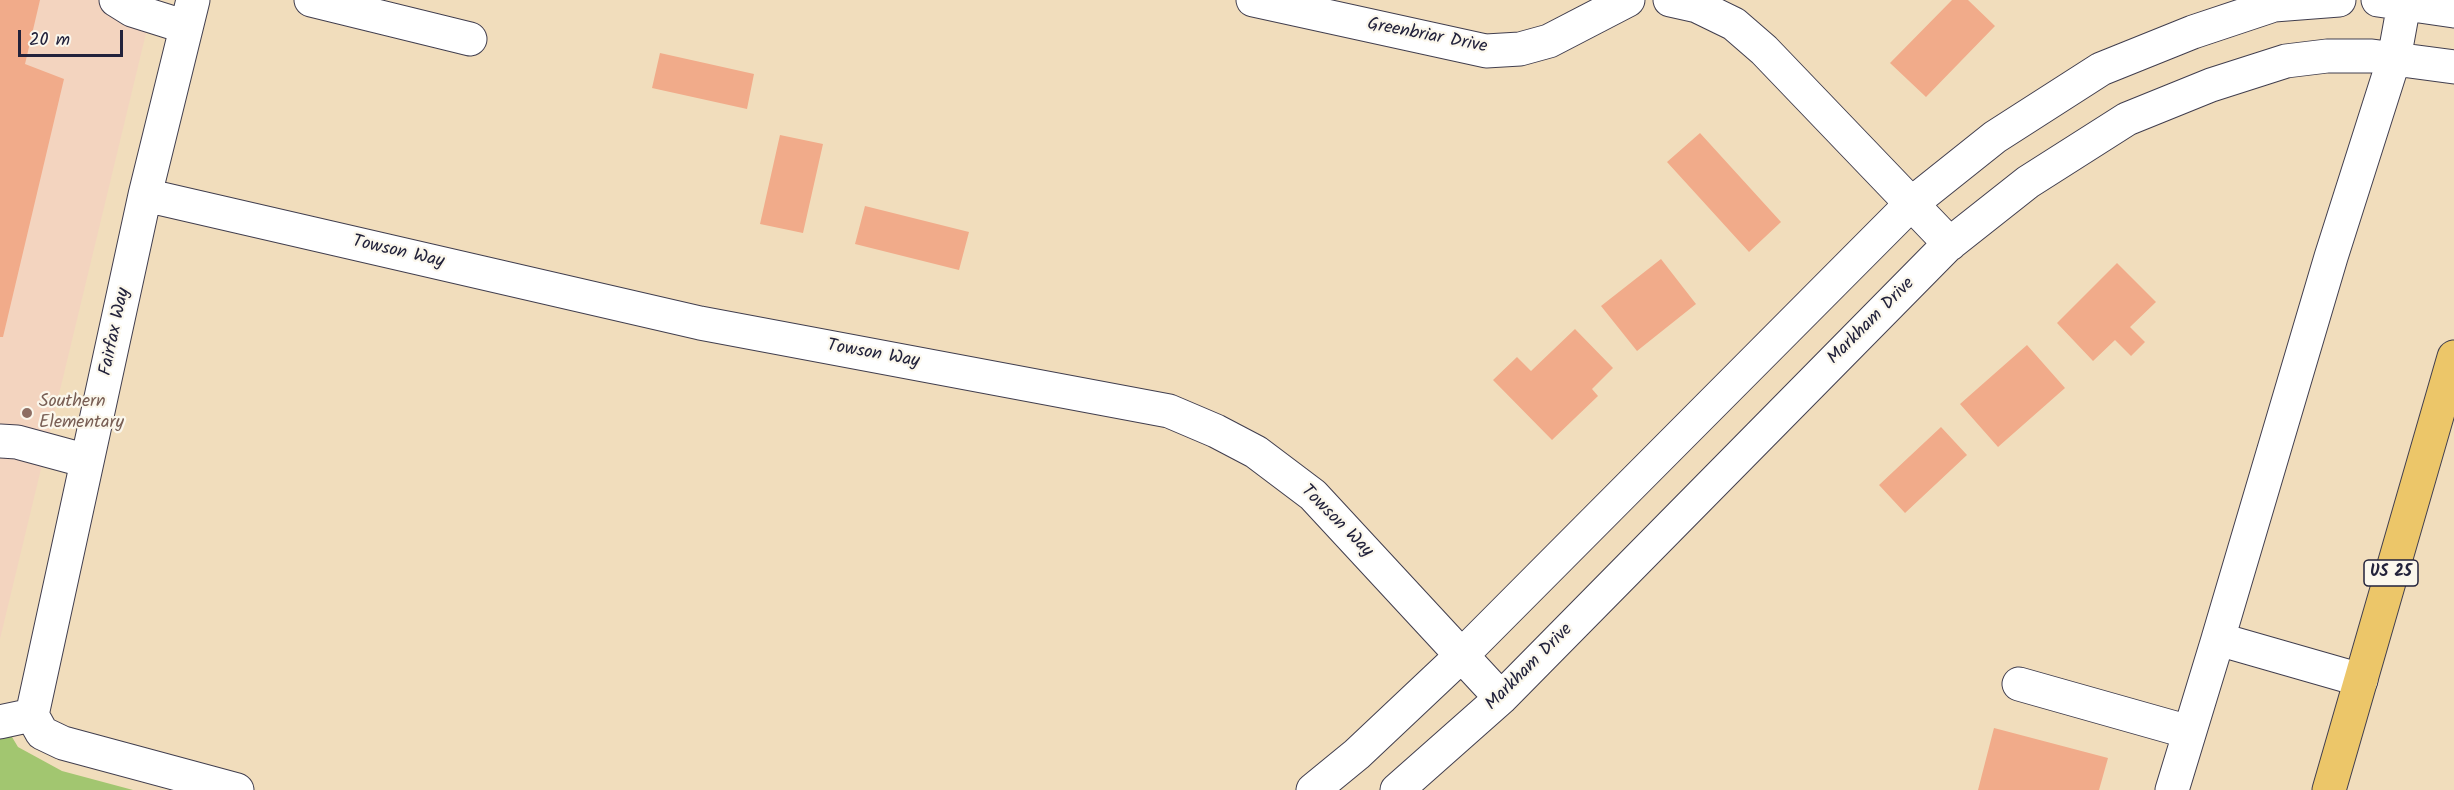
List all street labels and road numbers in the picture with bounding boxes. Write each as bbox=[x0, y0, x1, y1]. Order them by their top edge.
street label: Greenbriar Drive bbox=[1365, 15, 1489, 59]
street label: Towson Way bbox=[350, 232, 446, 274]
street label: Markham Drive bbox=[1824, 274, 1920, 370]
street label: Fairfax Way bbox=[96, 286, 136, 378]
street label: Towson Way bbox=[825, 336, 921, 374]
street label: Towson Way bbox=[1295, 481, 1377, 563]
road number: US 25 bbox=[2364, 560, 2418, 586]
street label: Markham Drive bbox=[1482, 620, 1578, 716]

